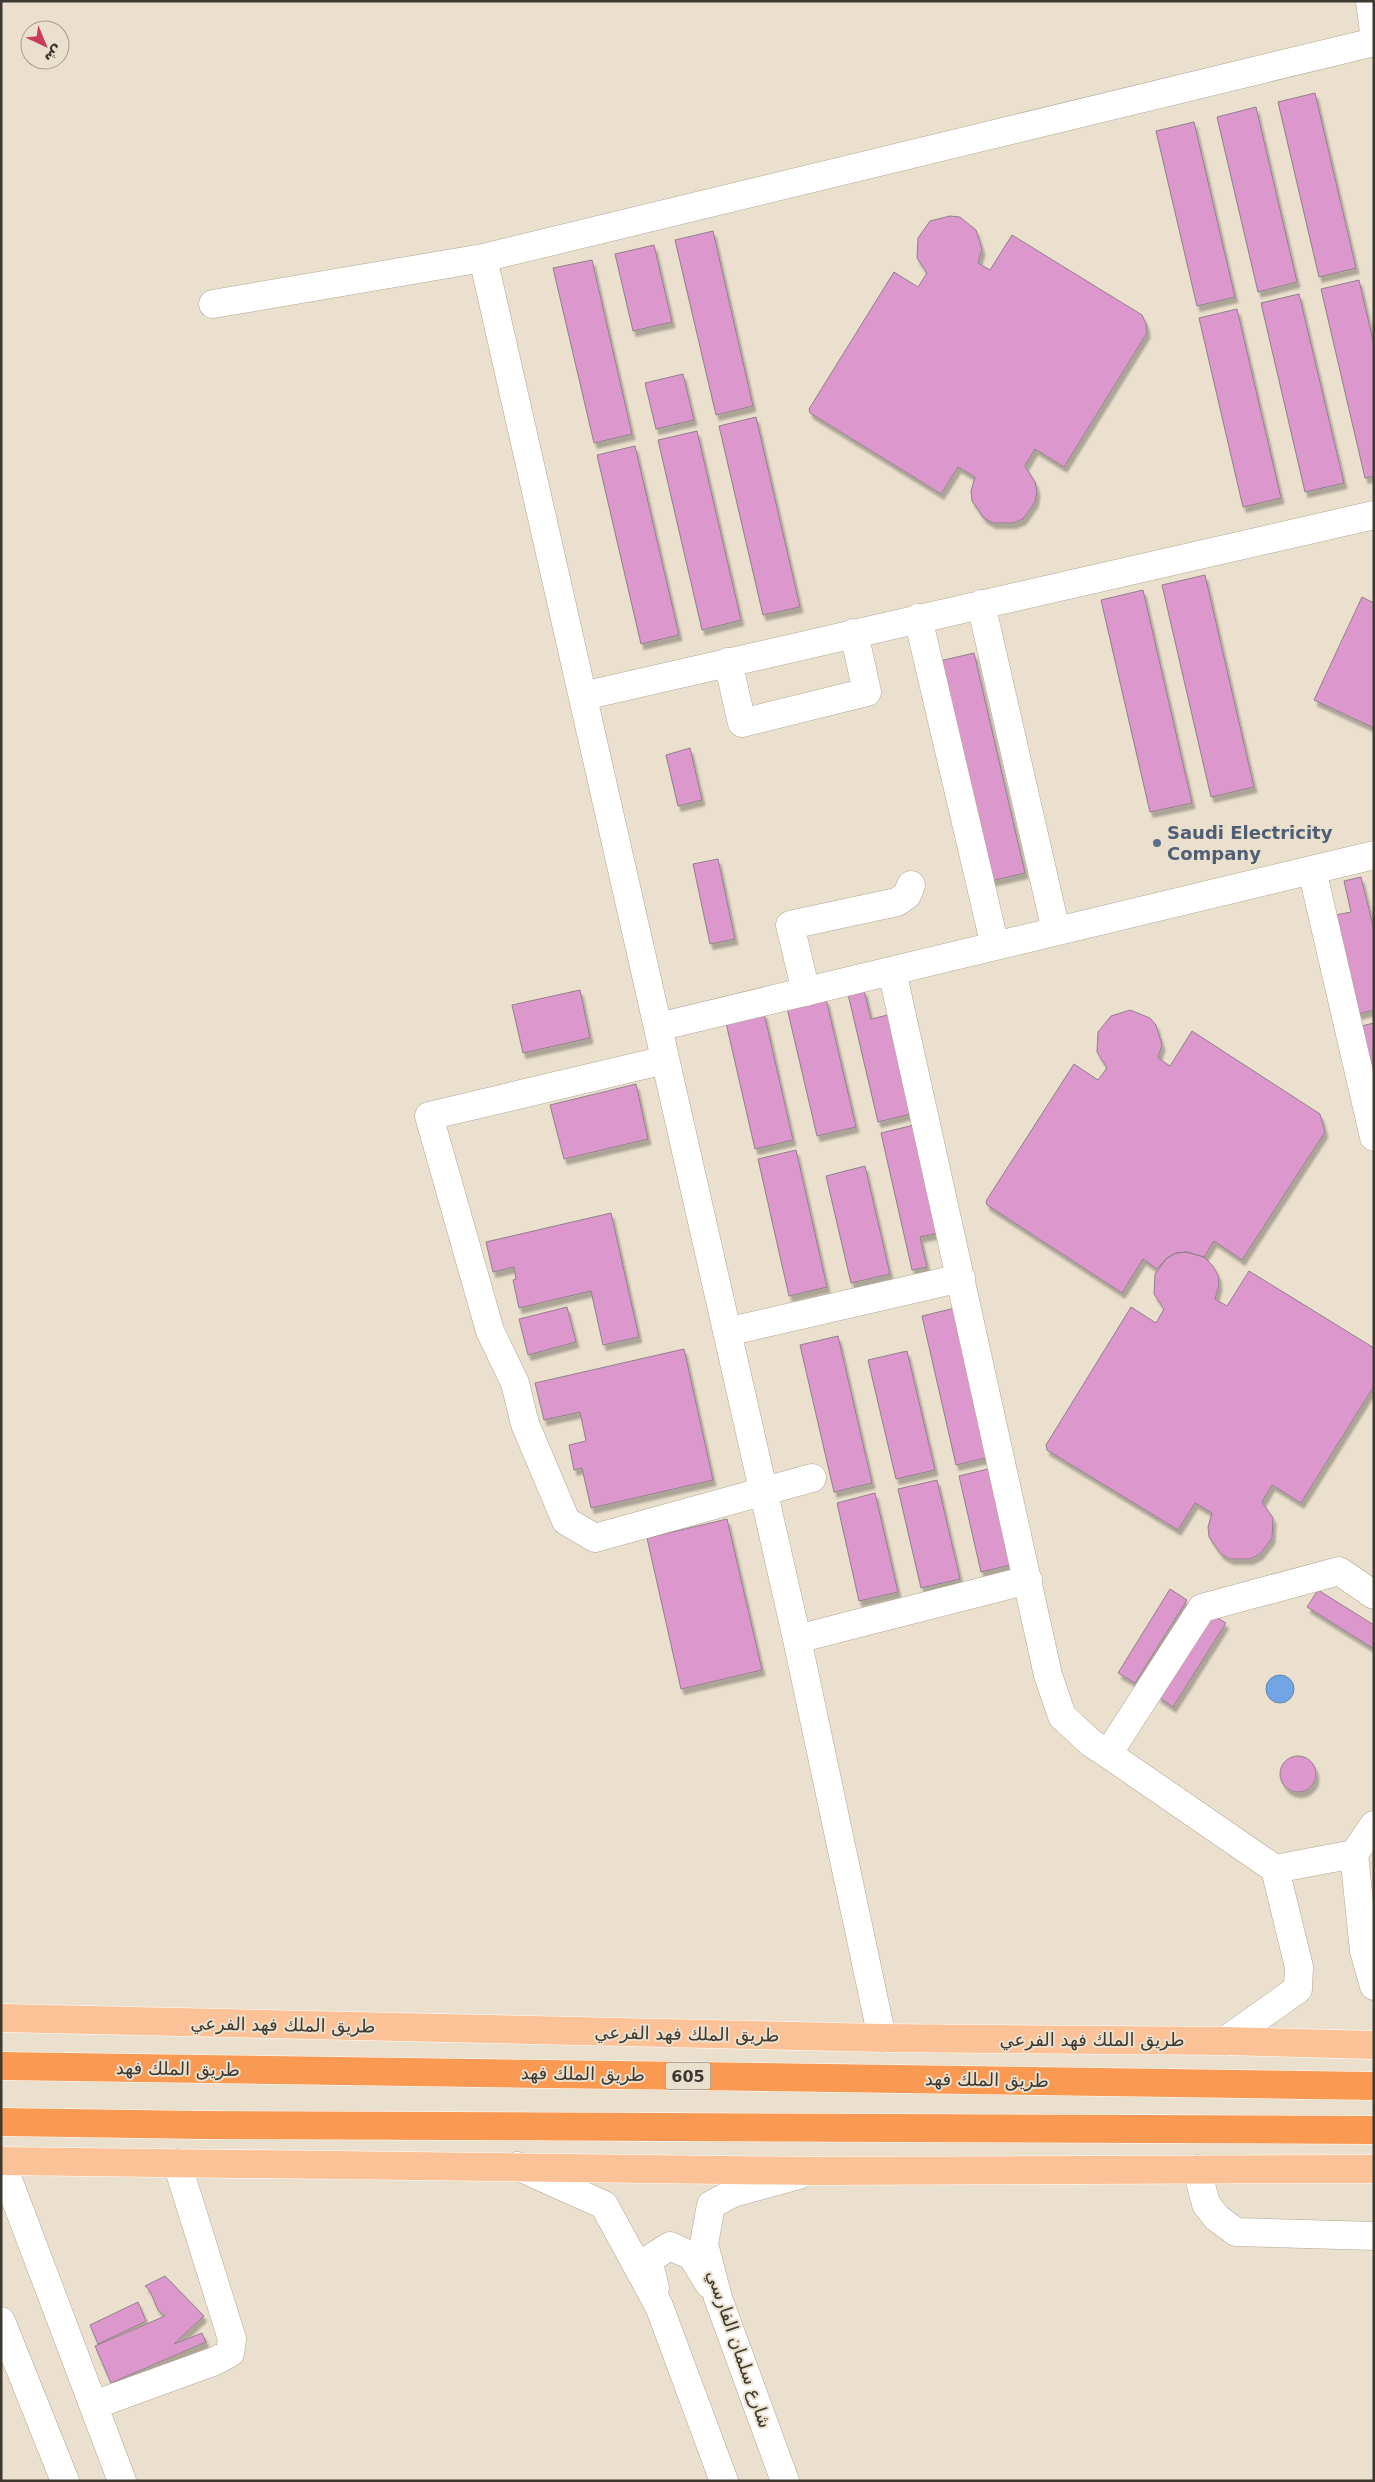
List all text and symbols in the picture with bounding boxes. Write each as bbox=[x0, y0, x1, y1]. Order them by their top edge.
north arrow bbox=[20, 20, 70, 70]
text: ش bbox=[42, 42, 67, 67]
place label: Saudi Electricity Company bbox=[1167, 822, 1333, 864]
marker: Saudi Electricity Company bbox=[1151, 837, 1163, 849]
street label: طريق الملك فهد الفرعي bbox=[190, 2012, 376, 2038]
street label: طريق الملك فهد الفرعي bbox=[594, 2021, 780, 2047]
street label: طريق الملك فهد الفرعي bbox=[999, 2029, 1185, 2051]
street label: طريق الملك فهد bbox=[116, 2057, 240, 2081]
street label: طريق الملك فهد bbox=[521, 2062, 645, 2086]
road number: 605 bbox=[666, 2062, 710, 2090]
street label: طريق الملك فهد bbox=[925, 2068, 1049, 2092]
street label: شارع سلمان الفارسي bbox=[702, 2267, 776, 2431]

